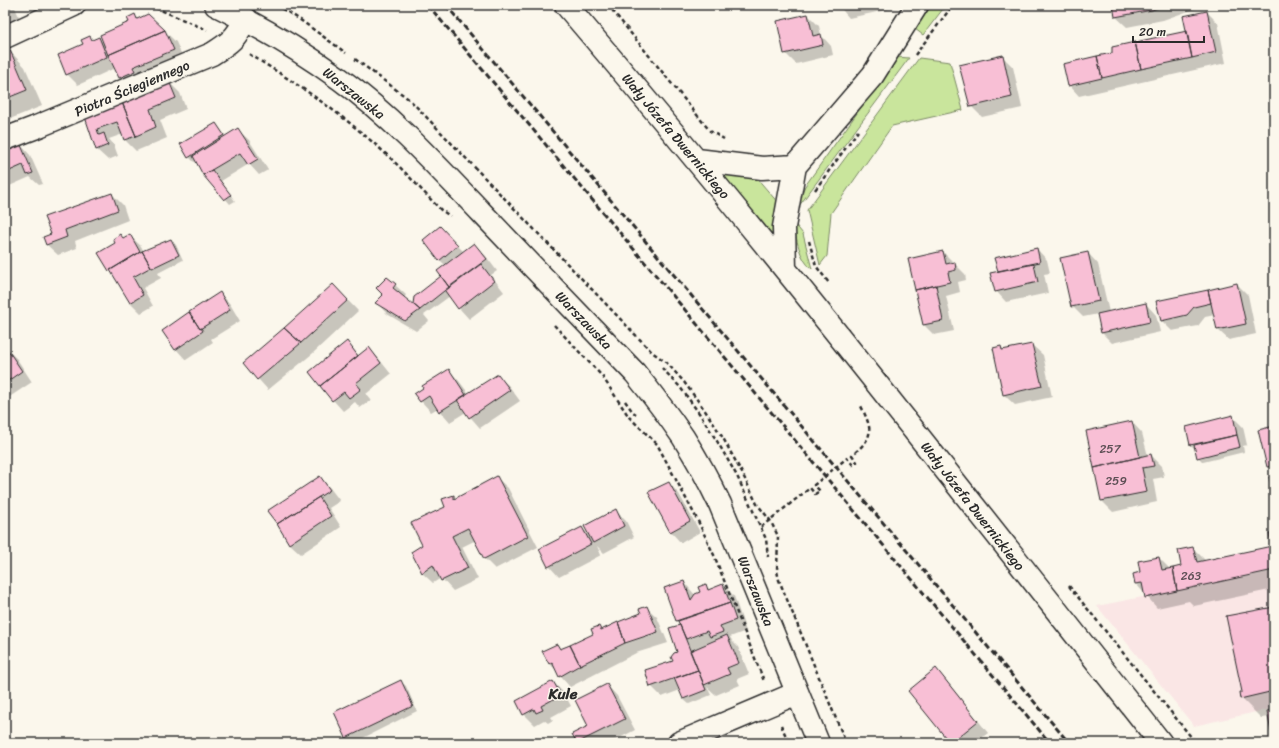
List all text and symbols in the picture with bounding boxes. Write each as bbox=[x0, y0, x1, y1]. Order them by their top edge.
scale bar bbox=[1133, 18, 1204, 44]
text: 20 m bbox=[1139, 21, 1166, 43]
street label: Piotra Ściegiennego bbox=[71, 53, 194, 124]
street label: Warszawska bbox=[317, 61, 391, 126]
street label: Wały Józefa Dwernickiego bbox=[615, 67, 736, 205]
street label: Warszawska bbox=[549, 285, 618, 356]
street label: Wały Józefa Dwernickiego bbox=[914, 436, 1031, 577]
house number: 257 bbox=[1099, 438, 1122, 460]
house number: 259 bbox=[1105, 470, 1127, 492]
street label: Warszawska bbox=[730, 552, 781, 630]
house number: 263 bbox=[1181, 565, 1202, 587]
district label: Kule bbox=[547, 681, 578, 707]

